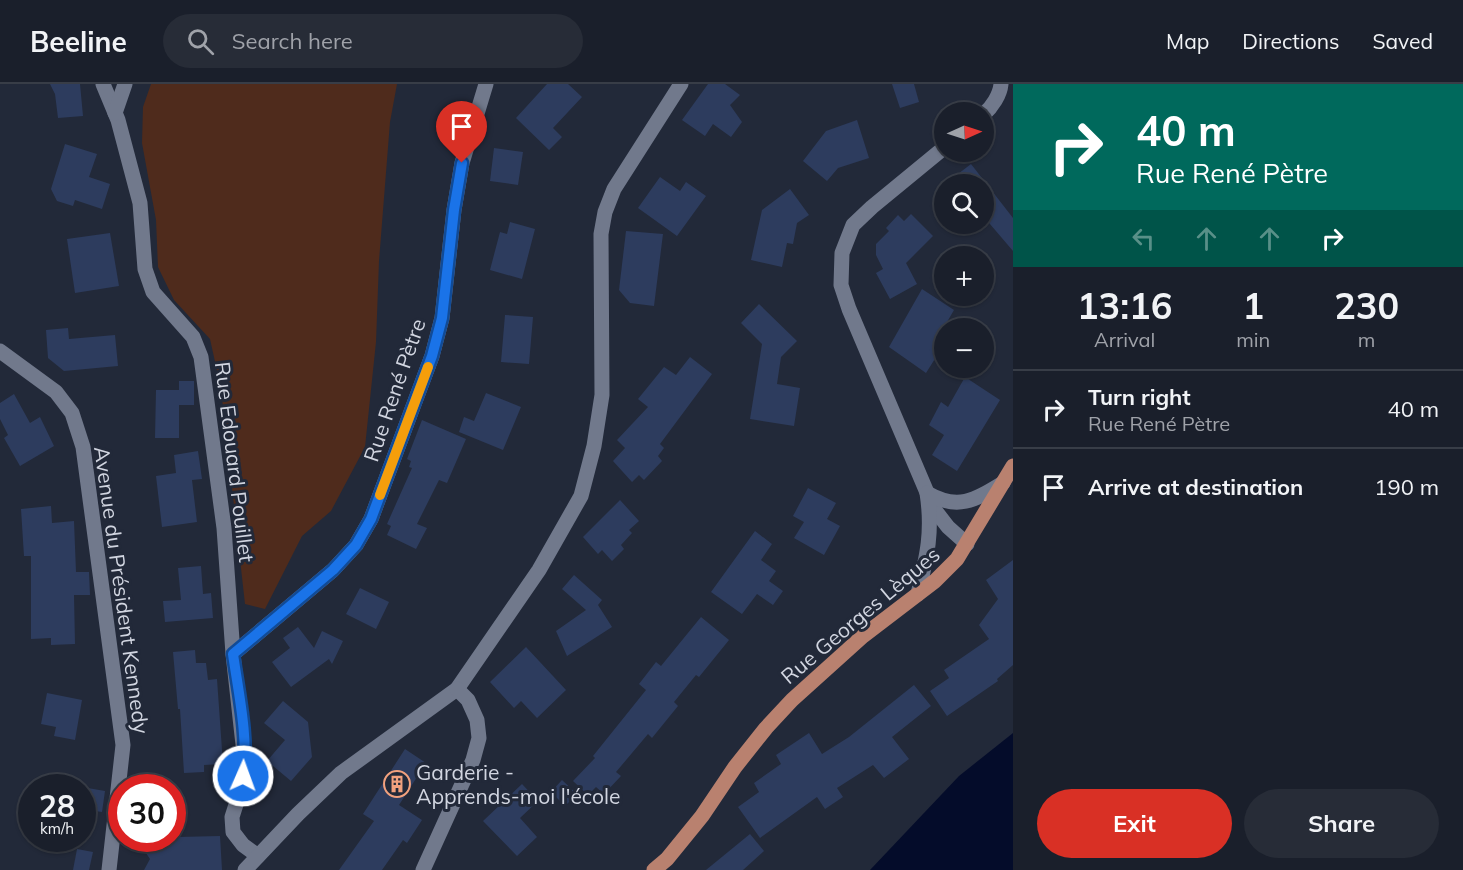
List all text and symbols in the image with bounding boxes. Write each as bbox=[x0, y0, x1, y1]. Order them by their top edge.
search box bbox=[163, 14, 583, 68]
text: Beeline bbox=[30, 24, 127, 59]
icon: search bbox=[184, 25, 217, 58]
text: Search here bbox=[232, 27, 353, 55]
text: Map bbox=[1166, 28, 1209, 54]
text: Directions bbox=[1242, 28, 1339, 54]
text: Saved bbox=[1372, 28, 1433, 54]
pin bbox=[436, 101, 487, 163]
north arrow bbox=[934, 102, 994, 162]
map controls bbox=[934, 102, 994, 378]
text: 40 m bbox=[1136, 104, 1236, 157]
icon: right bbox=[1037, 108, 1115, 186]
icon: arrive bbox=[445, 110, 478, 143]
text: Rue René Pètre bbox=[1136, 156, 1328, 190]
button: search bbox=[934, 174, 994, 234]
icon: left bbox=[1127, 222, 1160, 255]
icon: ahead bbox=[1190, 222, 1223, 255]
icon: ahead bbox=[1253, 222, 1286, 255]
icon: right bbox=[1316, 222, 1349, 255]
button: + bbox=[934, 246, 994, 306]
text: 13:16 bbox=[1077, 283, 1172, 328]
text: 1 bbox=[1242, 283, 1264, 328]
text: 230 bbox=[1334, 283, 1399, 328]
street label: Rue René Pètre bbox=[357, 315, 431, 465]
button: − bbox=[934, 318, 994, 378]
text: Arrival bbox=[1094, 327, 1155, 352]
text: min bbox=[1236, 327, 1270, 352]
text: m bbox=[1358, 327, 1375, 352]
street label: Rue Edouard Pouillet bbox=[210, 360, 260, 564]
text: Turn right bbox=[1088, 383, 1191, 411]
icon: right bbox=[1037, 393, 1070, 426]
text: 40 m bbox=[1388, 395, 1439, 423]
text: Rue René Pètre bbox=[1088, 411, 1230, 436]
street label: Avenue du Président Kennedy bbox=[89, 445, 155, 735]
icon: arrive bbox=[1037, 471, 1070, 504]
text: Arrive at destination bbox=[1088, 473, 1303, 501]
text: 190 m bbox=[1374, 473, 1439, 501]
street label: Rue Georges Lèques bbox=[775, 541, 945, 689]
position arrow bbox=[211, 744, 275, 808]
place label: Garderie - Apprends-moi l'école bbox=[416, 759, 620, 809]
building icon: Garderie - Apprends-moi l'école bbox=[382, 769, 412, 799]
speed limit sign: 30 bbox=[108, 774, 186, 852]
text: 28 bbox=[39, 787, 75, 825]
button: Exit bbox=[1037, 789, 1232, 858]
button: Share bbox=[1244, 789, 1439, 858]
text: km/h bbox=[40, 819, 74, 838]

